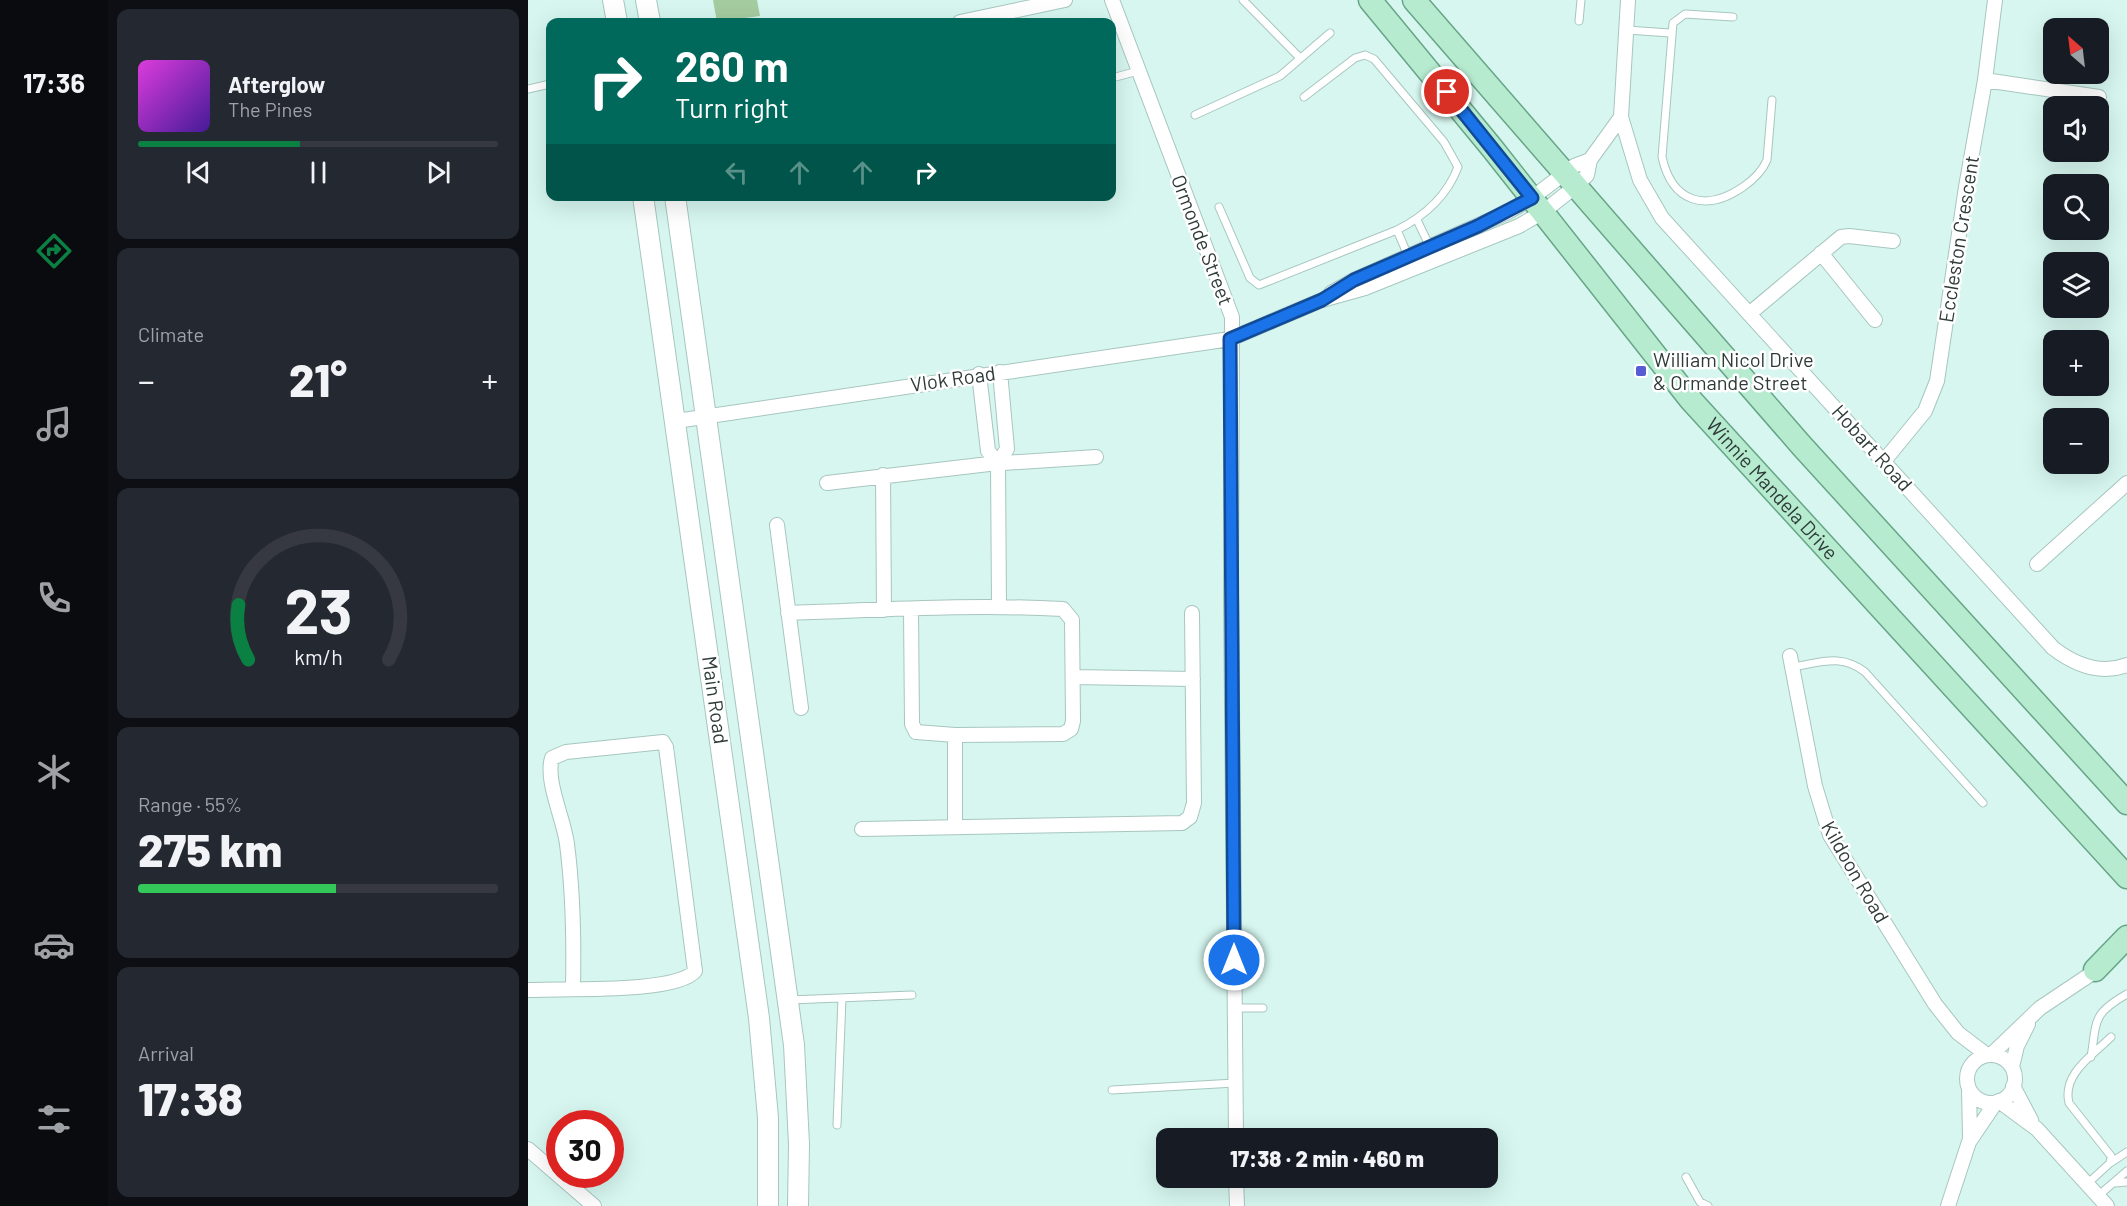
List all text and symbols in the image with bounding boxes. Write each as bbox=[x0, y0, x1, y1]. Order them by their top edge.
north arrow bbox=[2043, 18, 2109, 84]
map controls bbox=[2043, 18, 2109, 474]
text: 260 m bbox=[675, 40, 788, 90]
icon: right bbox=[576, 42, 654, 120]
text: 17:36 bbox=[23, 66, 85, 98]
pin bbox=[1421, 66, 1472, 117]
text: Afterglow bbox=[228, 71, 325, 97]
icon: arrive bbox=[1430, 75, 1463, 108]
text: Turn right bbox=[675, 91, 789, 123]
button: sound bbox=[2043, 96, 2109, 162]
text: The Pines bbox=[228, 97, 312, 121]
street label: Eccleston Crescent bbox=[1933, 154, 1983, 324]
icon: previous bbox=[182, 156, 215, 189]
icon: pause bbox=[302, 156, 335, 189]
icon: next bbox=[422, 156, 455, 189]
icon: left bbox=[720, 156, 753, 189]
icon: ahead bbox=[783, 156, 816, 189]
icon: ahead bbox=[846, 156, 879, 189]
icon: right bbox=[909, 156, 942, 189]
street label: Ormonde Street bbox=[1167, 171, 1239, 308]
button: search bbox=[2043, 174, 2109, 240]
icon: directions bbox=[33, 230, 75, 272]
button: layers bbox=[2043, 252, 2109, 318]
text: Climate bbox=[138, 322, 204, 346]
button: + bbox=[2043, 330, 2109, 396]
place label: William Nicol Drive & Ormande Street bbox=[1653, 347, 1814, 394]
text: 21° bbox=[289, 352, 347, 406]
text: − bbox=[138, 360, 155, 400]
text: + bbox=[481, 360, 498, 400]
street label: Vlok Road bbox=[909, 360, 997, 396]
marker: William Nicol Drive & Ormande Street bbox=[1634, 364, 1648, 378]
street label: Hobart Road bbox=[1828, 399, 1918, 496]
icon: music bbox=[33, 403, 75, 445]
button: − bbox=[2043, 408, 2109, 474]
street label: Winnie Mandela Drive bbox=[1702, 412, 1844, 564]
text: 23 bbox=[284, 572, 352, 646]
icon: phone bbox=[33, 577, 75, 619]
text: km/h bbox=[294, 644, 342, 669]
street label: Main Road bbox=[698, 654, 734, 745]
icon: climate bbox=[33, 751, 75, 793]
text: Range · 55% bbox=[138, 792, 242, 816]
street label: Kildoon Road bbox=[1817, 816, 1895, 927]
text: 275 km bbox=[138, 822, 282, 876]
icon: car bbox=[33, 924, 75, 966]
position arrow bbox=[1202, 928, 1266, 992]
text: Arrival bbox=[138, 1041, 194, 1065]
text: 17:38 bbox=[138, 1071, 243, 1125]
icon: filters bbox=[33, 1098, 75, 1140]
speed limit sign: 30 bbox=[546, 1110, 624, 1188]
text: 17:38 · 2 min · 460 m bbox=[1230, 1145, 1424, 1171]

